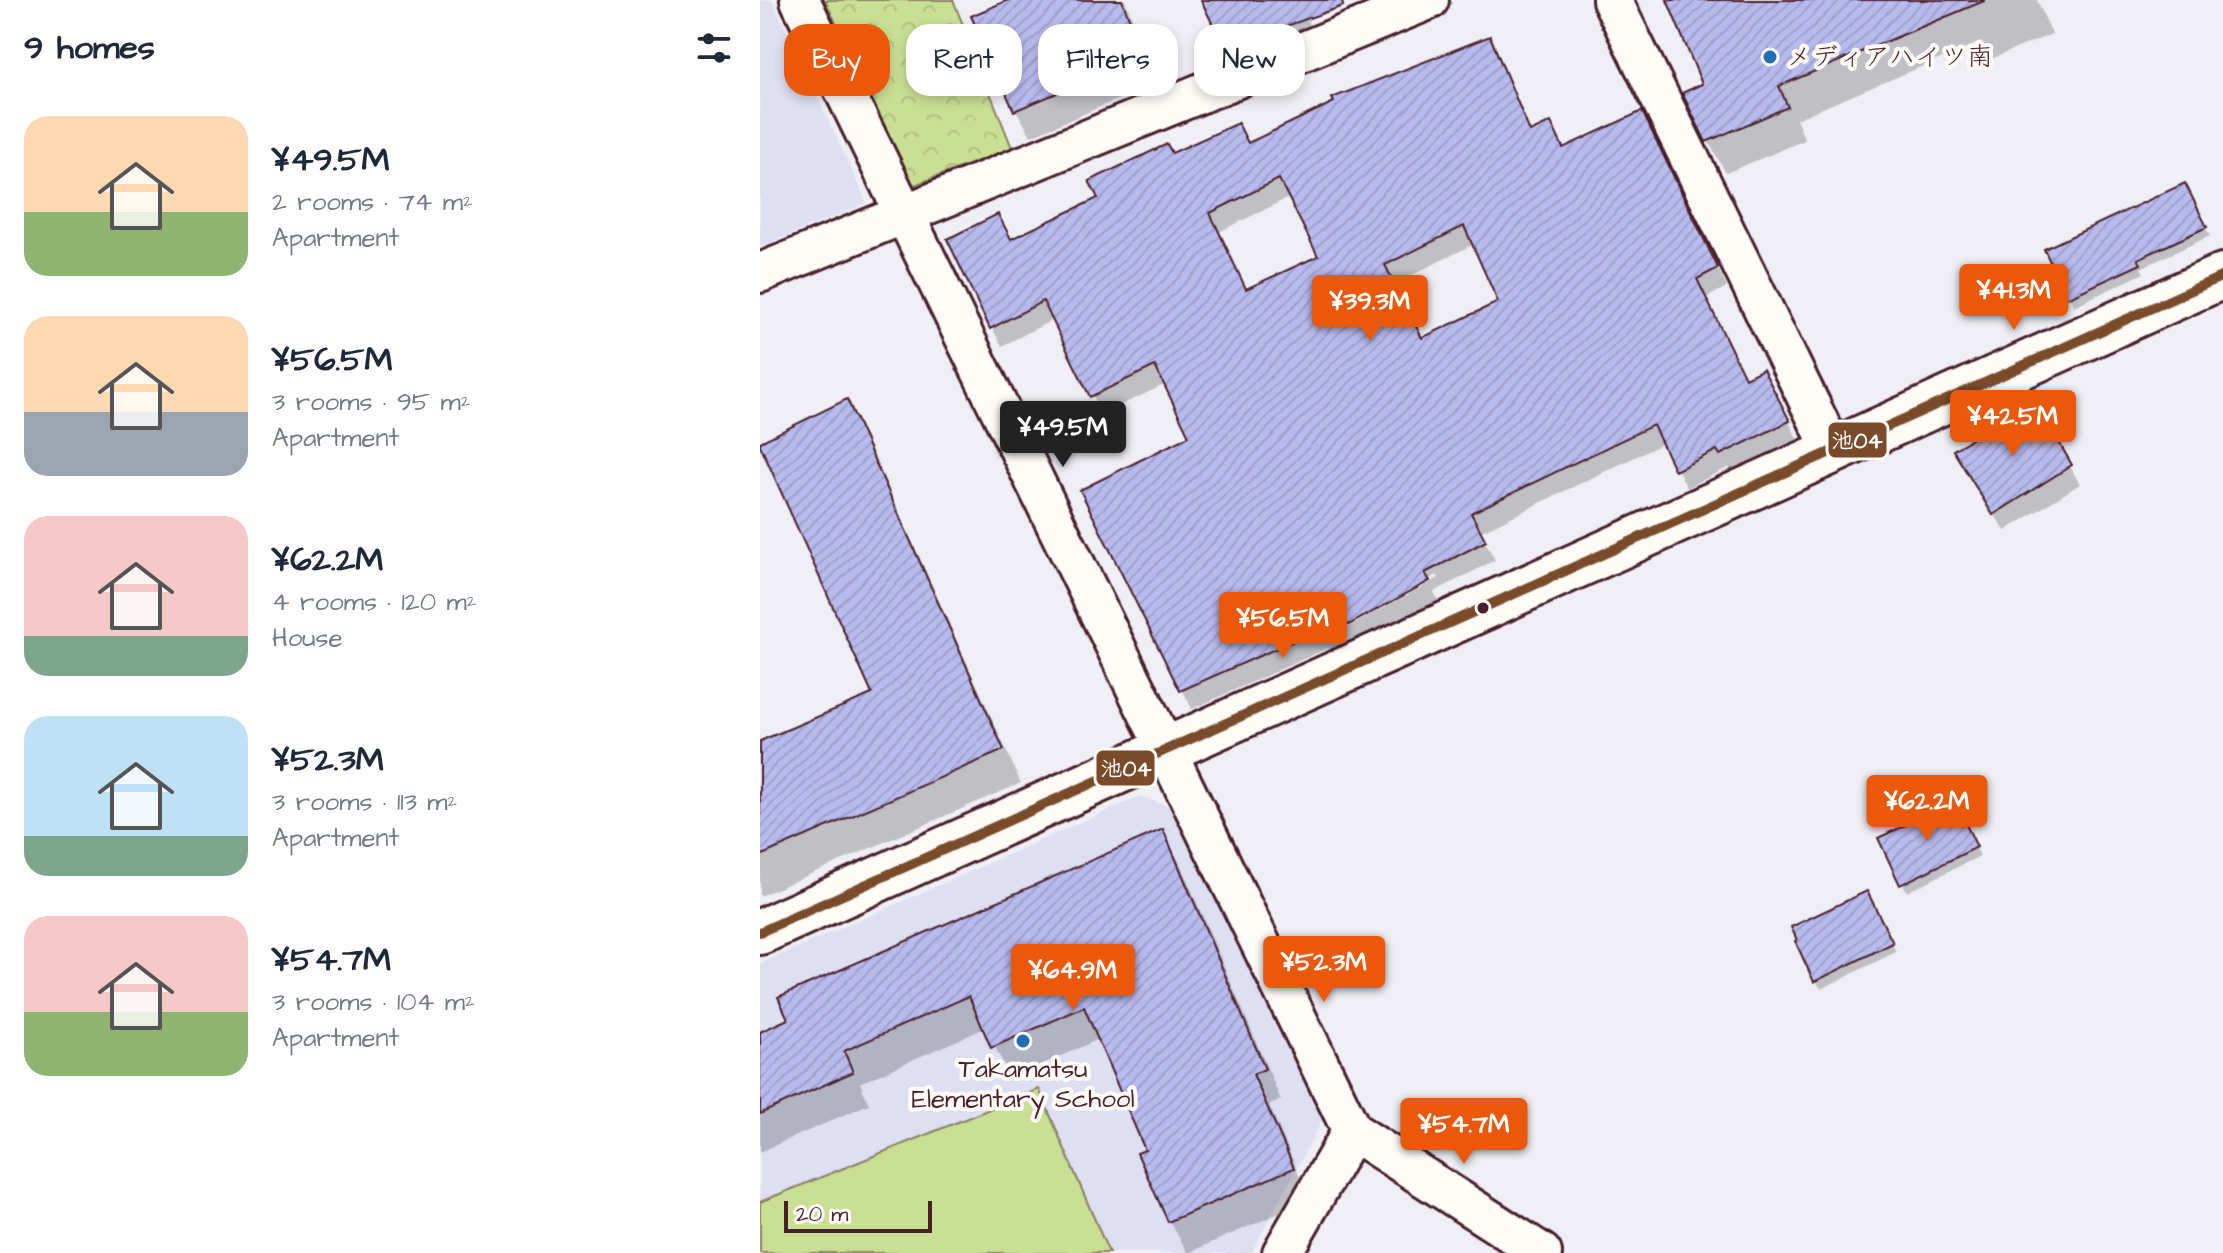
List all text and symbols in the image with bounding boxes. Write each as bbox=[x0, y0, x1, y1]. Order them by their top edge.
text: 9 homes bbox=[24, 24, 155, 72]
chip: Buy bbox=[784, 24, 890, 96]
chip: Rent bbox=[906, 24, 1022, 96]
chip: Filters bbox=[1038, 24, 1178, 96]
chip: New bbox=[1194, 24, 1305, 96]
icon: filters bbox=[692, 26, 736, 70]
place label: メディアハイツ南 bbox=[1786, 39, 1993, 75]
marker: メディアハイツ南 bbox=[1761, 48, 1779, 66]
text: ¥49.5M bbox=[272, 136, 390, 184]
icon: home bbox=[88, 148, 184, 244]
text: 2 rooms · 74 m² bbox=[272, 184, 473, 220]
text: Apartment bbox=[272, 220, 399, 256]
pin: ¥41.3M bbox=[1949, 264, 2079, 332]
text: ¥41.3M bbox=[1977, 272, 2051, 308]
pin: ¥39.3M bbox=[1305, 275, 1435, 343]
text: ¥39.3M bbox=[1330, 283, 1410, 319]
text: ¥56.5M bbox=[272, 336, 393, 384]
icon: home bbox=[88, 348, 184, 444]
text: 3 rooms · 95 m² bbox=[272, 384, 471, 420]
pin: ¥42.5M bbox=[1948, 390, 2078, 458]
text: ¥42.5M bbox=[1968, 398, 2058, 434]
pin: ¥49.5M bbox=[998, 401, 1128, 469]
text: ¥49.5M bbox=[1018, 409, 1108, 445]
text: Apartment bbox=[272, 420, 399, 456]
line badge: 池04 bbox=[1827, 421, 1888, 459]
text: 池04 bbox=[1832, 426, 1883, 457]
text: ¥62.2M bbox=[272, 536, 383, 584]
icon: home bbox=[88, 548, 184, 644]
text: 4 rooms · 120 m² bbox=[272, 584, 476, 620]
pin: ¥56.5M bbox=[1218, 592, 1348, 660]
text: ¥56.5M bbox=[1237, 600, 1329, 636]
unlabelled marker bbox=[1475, 600, 1491, 616]
text: House bbox=[272, 620, 343, 656]
text: ¥52.3M bbox=[272, 736, 384, 784]
icon: home bbox=[88, 748, 184, 844]
line badge: 池04 bbox=[1095, 749, 1156, 787]
text: 池04 bbox=[1101, 754, 1152, 785]
pin: ¥62.2M bbox=[1862, 775, 1992, 843]
text: ¥62.2M bbox=[1884, 783, 1970, 819]
text: 3 rooms · 113 m² bbox=[272, 784, 457, 820]
text: Apartment bbox=[272, 820, 399, 856]
text: ¥54.7M bbox=[272, 936, 391, 984]
pin: ¥52.3M bbox=[1259, 936, 1389, 1004]
pin: ¥64.9M bbox=[1008, 944, 1138, 1012]
text: ¥52.3M bbox=[1281, 944, 1367, 980]
icon: home bbox=[88, 948, 184, 1044]
text: ¥64.9M bbox=[1029, 952, 1117, 988]
text: 3 rooms · 104 m² bbox=[272, 984, 475, 1020]
text: Apartment bbox=[272, 1020, 399, 1056]
marker: Takamatsu Elementary School bbox=[1014, 1032, 1032, 1050]
place label: Takamatsu Elementary School bbox=[912, 1051, 1134, 1119]
pin: ¥54.7M bbox=[1399, 1098, 1529, 1166]
text: ¥54.7M bbox=[1418, 1106, 1510, 1142]
scale bar bbox=[784, 1197, 932, 1233]
text: 20 m bbox=[796, 1199, 848, 1230]

